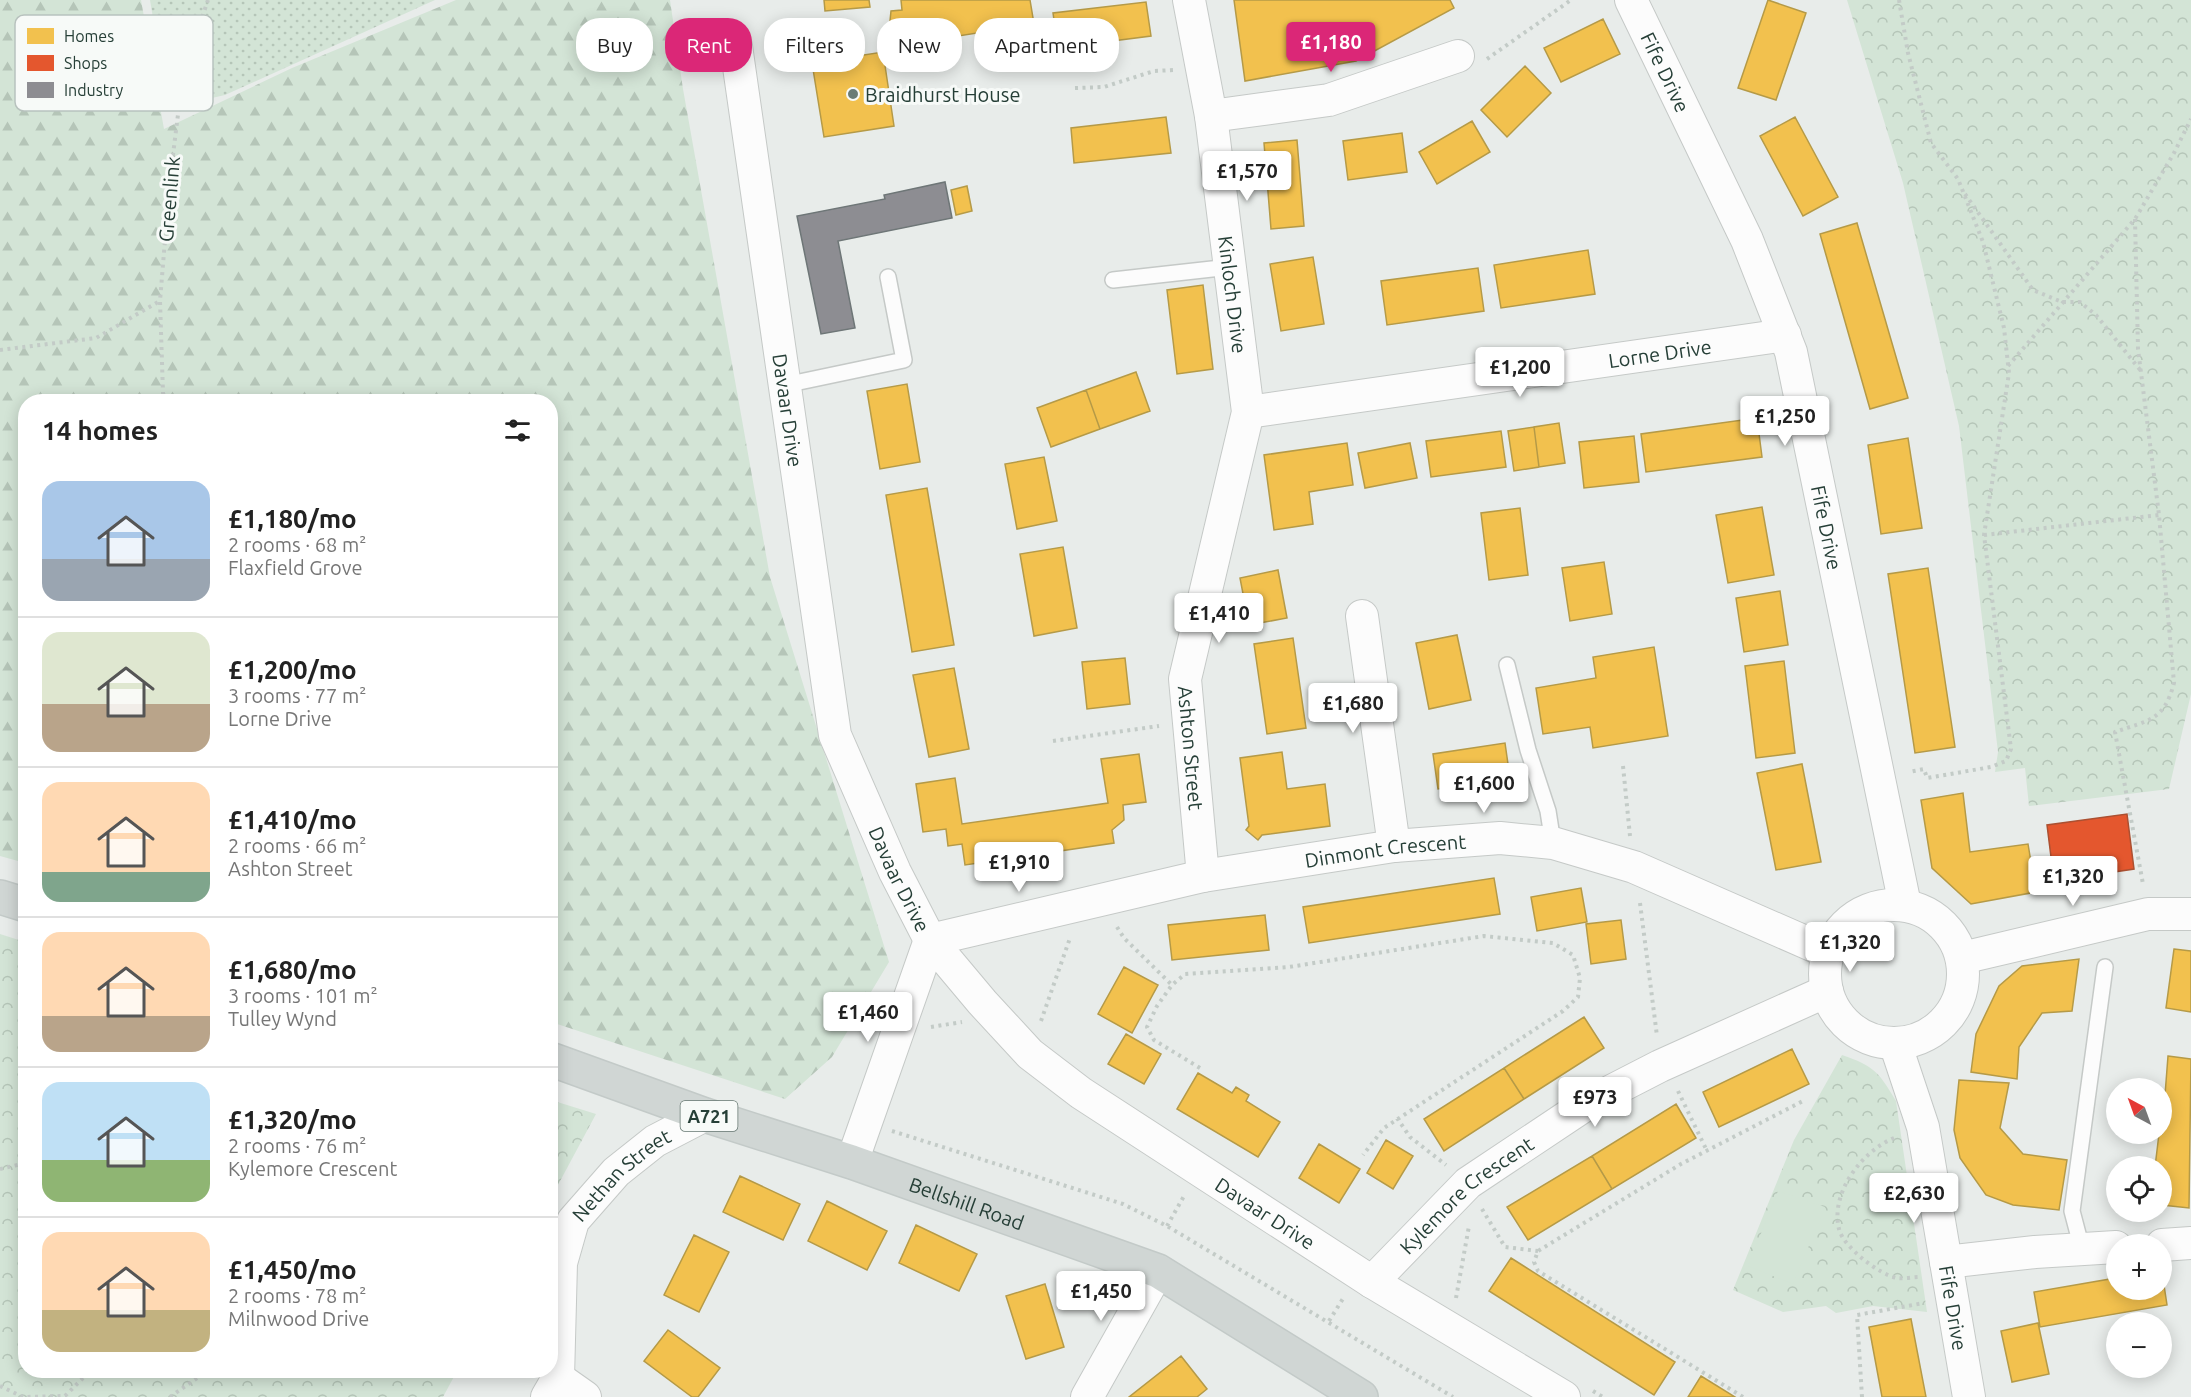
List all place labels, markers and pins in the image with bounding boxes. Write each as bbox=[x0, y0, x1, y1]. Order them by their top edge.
pin: £1,180 bbox=[1282, 22, 1380, 73]
place label: Braidhurst House bbox=[865, 83, 1020, 106]
marker: Braidhurst House bbox=[846, 87, 860, 101]
pin: £1,570 bbox=[1198, 151, 1296, 202]
pin: £1,200 bbox=[1471, 347, 1569, 398]
pin: £1,250 bbox=[1736, 396, 1834, 447]
pin: £1,410 bbox=[1170, 593, 1268, 644]
pin: £1,680 bbox=[1304, 683, 1402, 734]
pin: £1,600 bbox=[1435, 763, 1533, 814]
pin: £1,910 bbox=[970, 842, 1068, 893]
pin: £1,320 bbox=[2024, 856, 2122, 907]
pin: £1,320 bbox=[1801, 922, 1899, 973]
pin: £1,460 bbox=[819, 992, 917, 1043]
pin: £973 bbox=[1559, 1077, 1631, 1128]
pin: £2,630 bbox=[1865, 1173, 1963, 1224]
pin: £1,450 bbox=[1052, 1271, 1150, 1322]

